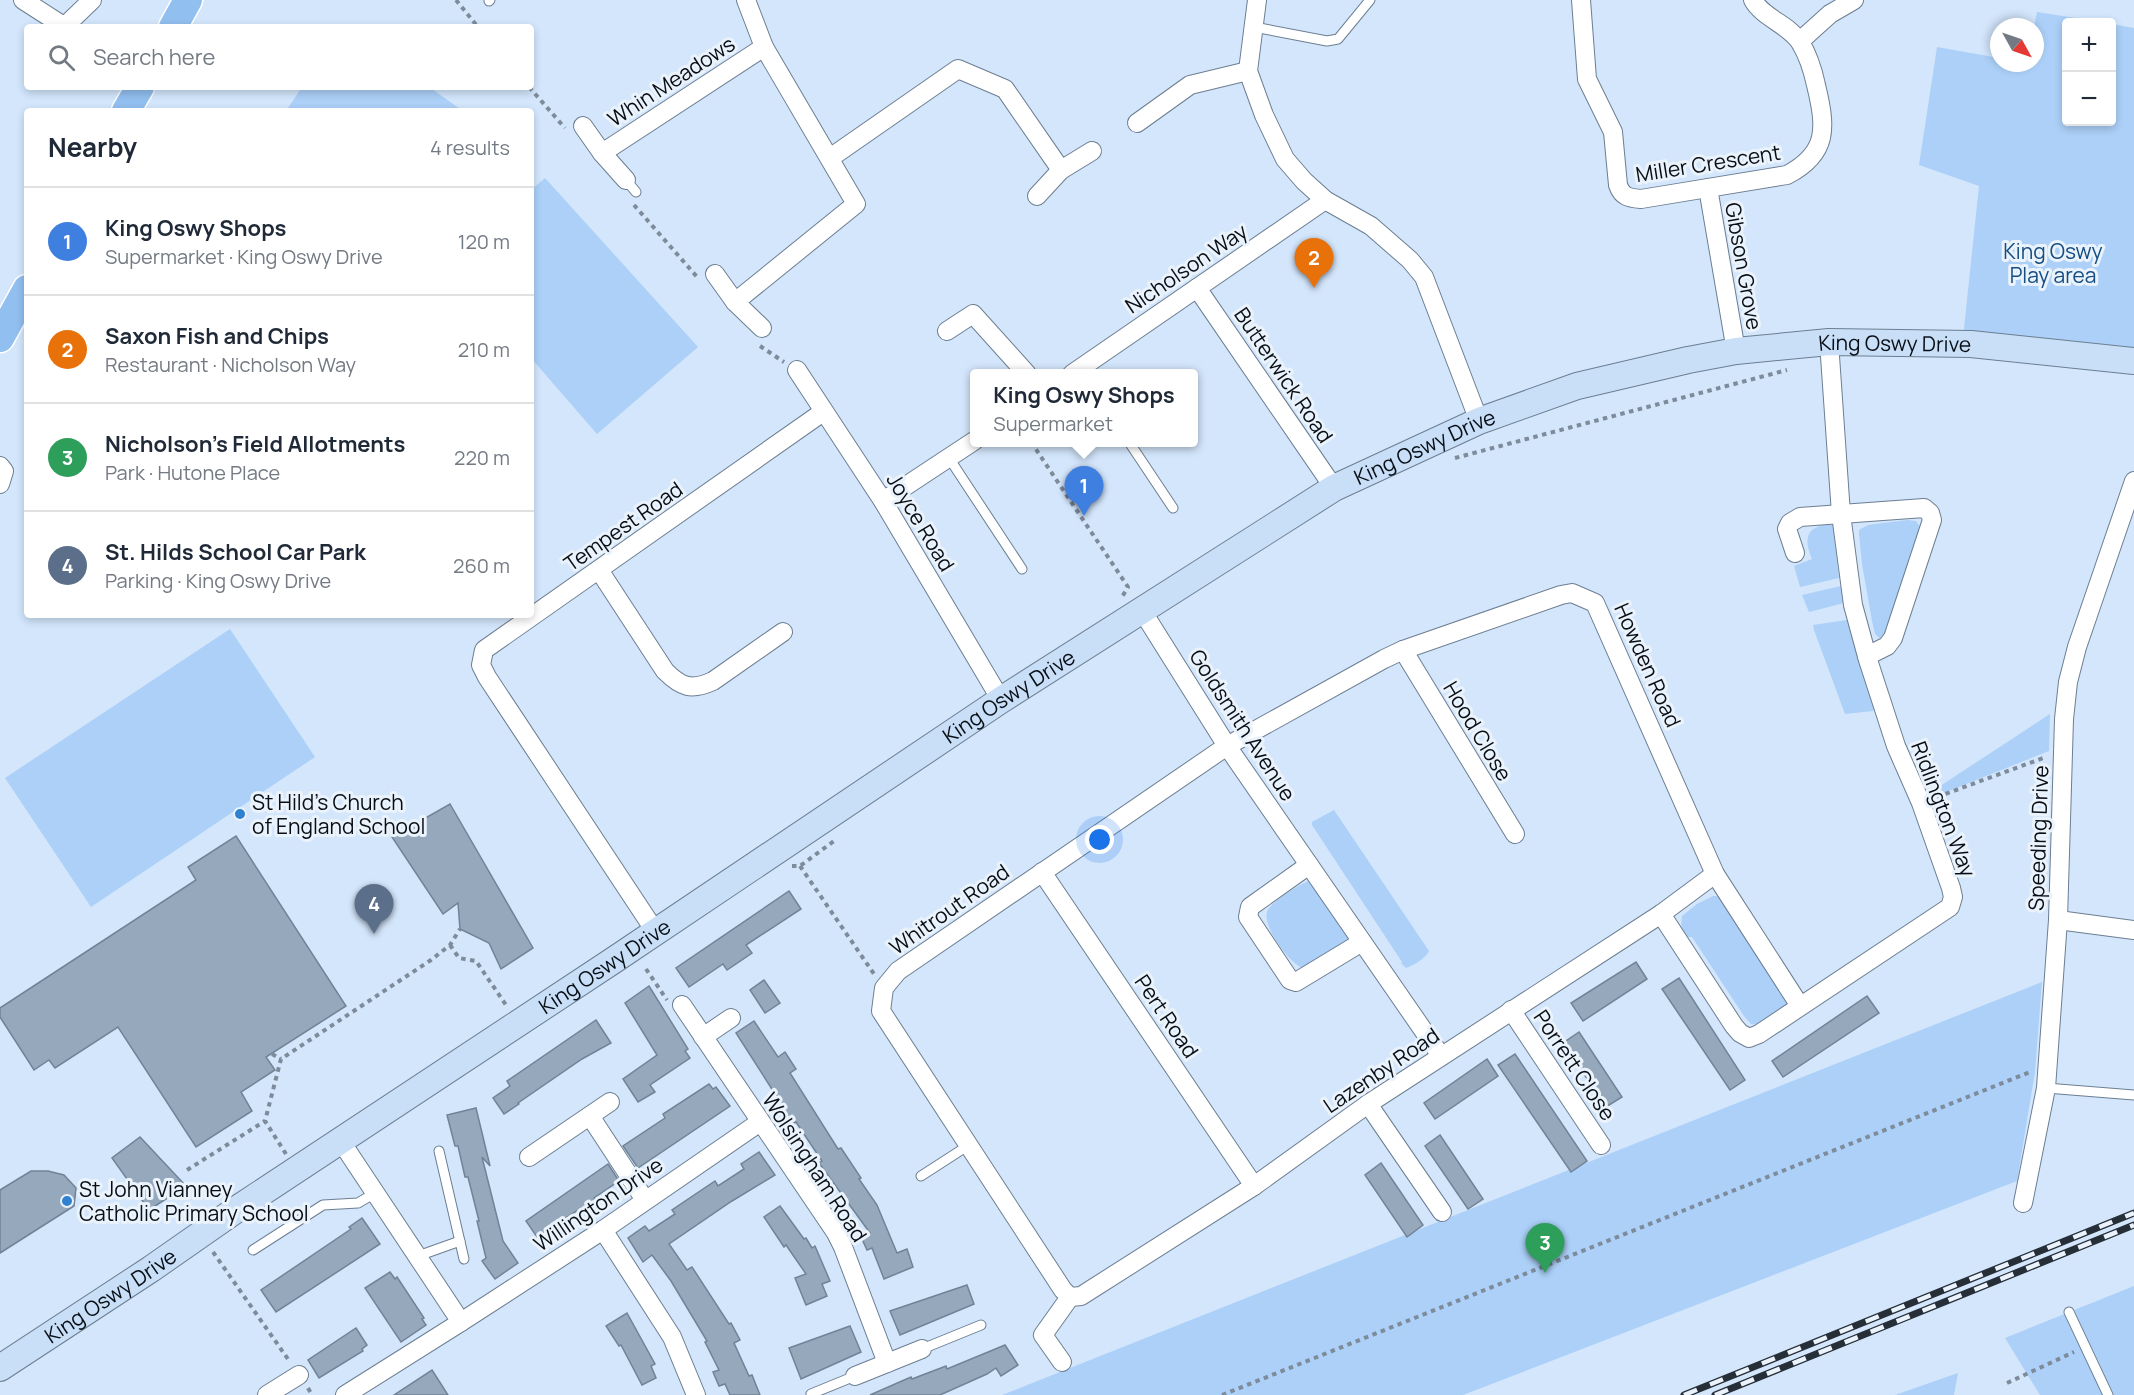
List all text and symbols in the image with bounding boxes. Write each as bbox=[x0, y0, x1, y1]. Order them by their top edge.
north arrow bbox=[1990, 18, 2044, 72]
map controls bbox=[2062, 18, 2116, 126]
button: + bbox=[2062, 18, 2116, 72]
search box bbox=[24, 24, 534, 90]
street label: Whin Meadows bbox=[602, 29, 740, 133]
icon: search bbox=[45, 41, 78, 74]
text: Search here bbox=[93, 42, 215, 72]
button: − bbox=[2062, 72, 2116, 126]
text: Nearby bbox=[48, 129, 137, 165]
text: 4 results bbox=[430, 134, 510, 161]
street label: Miller Crescent bbox=[1634, 138, 1782, 188]
street label: Gibson Grove bbox=[1719, 200, 1769, 332]
text: King Oswy Shops bbox=[105, 213, 286, 243]
street label: Nicholson Way bbox=[1119, 217, 1253, 319]
text: 1 bbox=[63, 228, 72, 255]
text: 120 m bbox=[458, 228, 510, 255]
park label: King Oswy Play area bbox=[2003, 237, 2103, 289]
pin: 2 bbox=[1294, 238, 1334, 288]
text: Supermarket · King Oswy Drive bbox=[105, 243, 383, 270]
street label: Butterwick Road bbox=[1228, 302, 1340, 448]
text: Saxon Fish and Chips bbox=[105, 321, 329, 351]
street label: King Oswy Drive bbox=[1817, 328, 1971, 358]
text: 2 bbox=[62, 336, 73, 363]
text: 210 m bbox=[458, 336, 510, 363]
text: Restaurant · Nicholson Way bbox=[105, 351, 356, 378]
popup bbox=[970, 369, 1198, 447]
text: King Oswy Shops bbox=[993, 380, 1175, 410]
street label: King Oswy Drive bbox=[1349, 402, 1499, 491]
text: Supermarket bbox=[993, 410, 1113, 437]
text: Nicholson's Field Allotments bbox=[105, 429, 405, 459]
text: 3 bbox=[62, 444, 73, 471]
text: 220 m bbox=[454, 444, 510, 471]
text: Park · Hutone Place bbox=[105, 459, 280, 486]
pin: 1 bbox=[1064, 466, 1104, 516]
street label: Joyce Road bbox=[881, 468, 961, 576]
street label: Tempest Road bbox=[558, 475, 688, 577]
text: St. Hilds School Car Park bbox=[105, 537, 366, 567]
text: 4 bbox=[61, 552, 74, 579]
text: 260 m bbox=[453, 552, 510, 579]
text: Parking · King Oswy Drive bbox=[105, 567, 331, 594]
street label: Howden Road bbox=[1608, 599, 1688, 731]
street label: King Oswy Drive bbox=[937, 643, 1080, 749]
street label: Goldsmith Avenue bbox=[1184, 644, 1302, 806]
street label: Hood Close bbox=[1437, 676, 1519, 786]
street label: Ridlington Way bbox=[1905, 737, 1983, 881]
street label: Speeding Drive bbox=[2021, 765, 2055, 911]
place label: St Hild's Church of England School bbox=[252, 788, 425, 840]
marker: St Hild's Church of England School bbox=[233, 807, 247, 821]
your location bbox=[1085, 825, 1114, 854]
street label: Whitrout Road bbox=[884, 857, 1014, 961]
pin: 4 bbox=[354, 884, 394, 934]
street label: King Oswy Drive bbox=[533, 912, 676, 1020]
street label: Pert Road bbox=[1129, 969, 1205, 1063]
street label: Porrett Close bbox=[1528, 1004, 1622, 1126]
street label: Lazenby Road bbox=[1318, 1021, 1444, 1119]
street label: Wolsingham Road bbox=[756, 1087, 874, 1247]
street label: Willington Drive bbox=[528, 1150, 668, 1258]
place label: St John Vianney Catholic Primary School bbox=[79, 1175, 309, 1227]
marker: St John Vianney Catholic Primary School bbox=[60, 1194, 74, 1208]
pin: 3 bbox=[1526, 1224, 1564, 1273]
street label: King Oswy Drive bbox=[39, 1242, 182, 1349]

